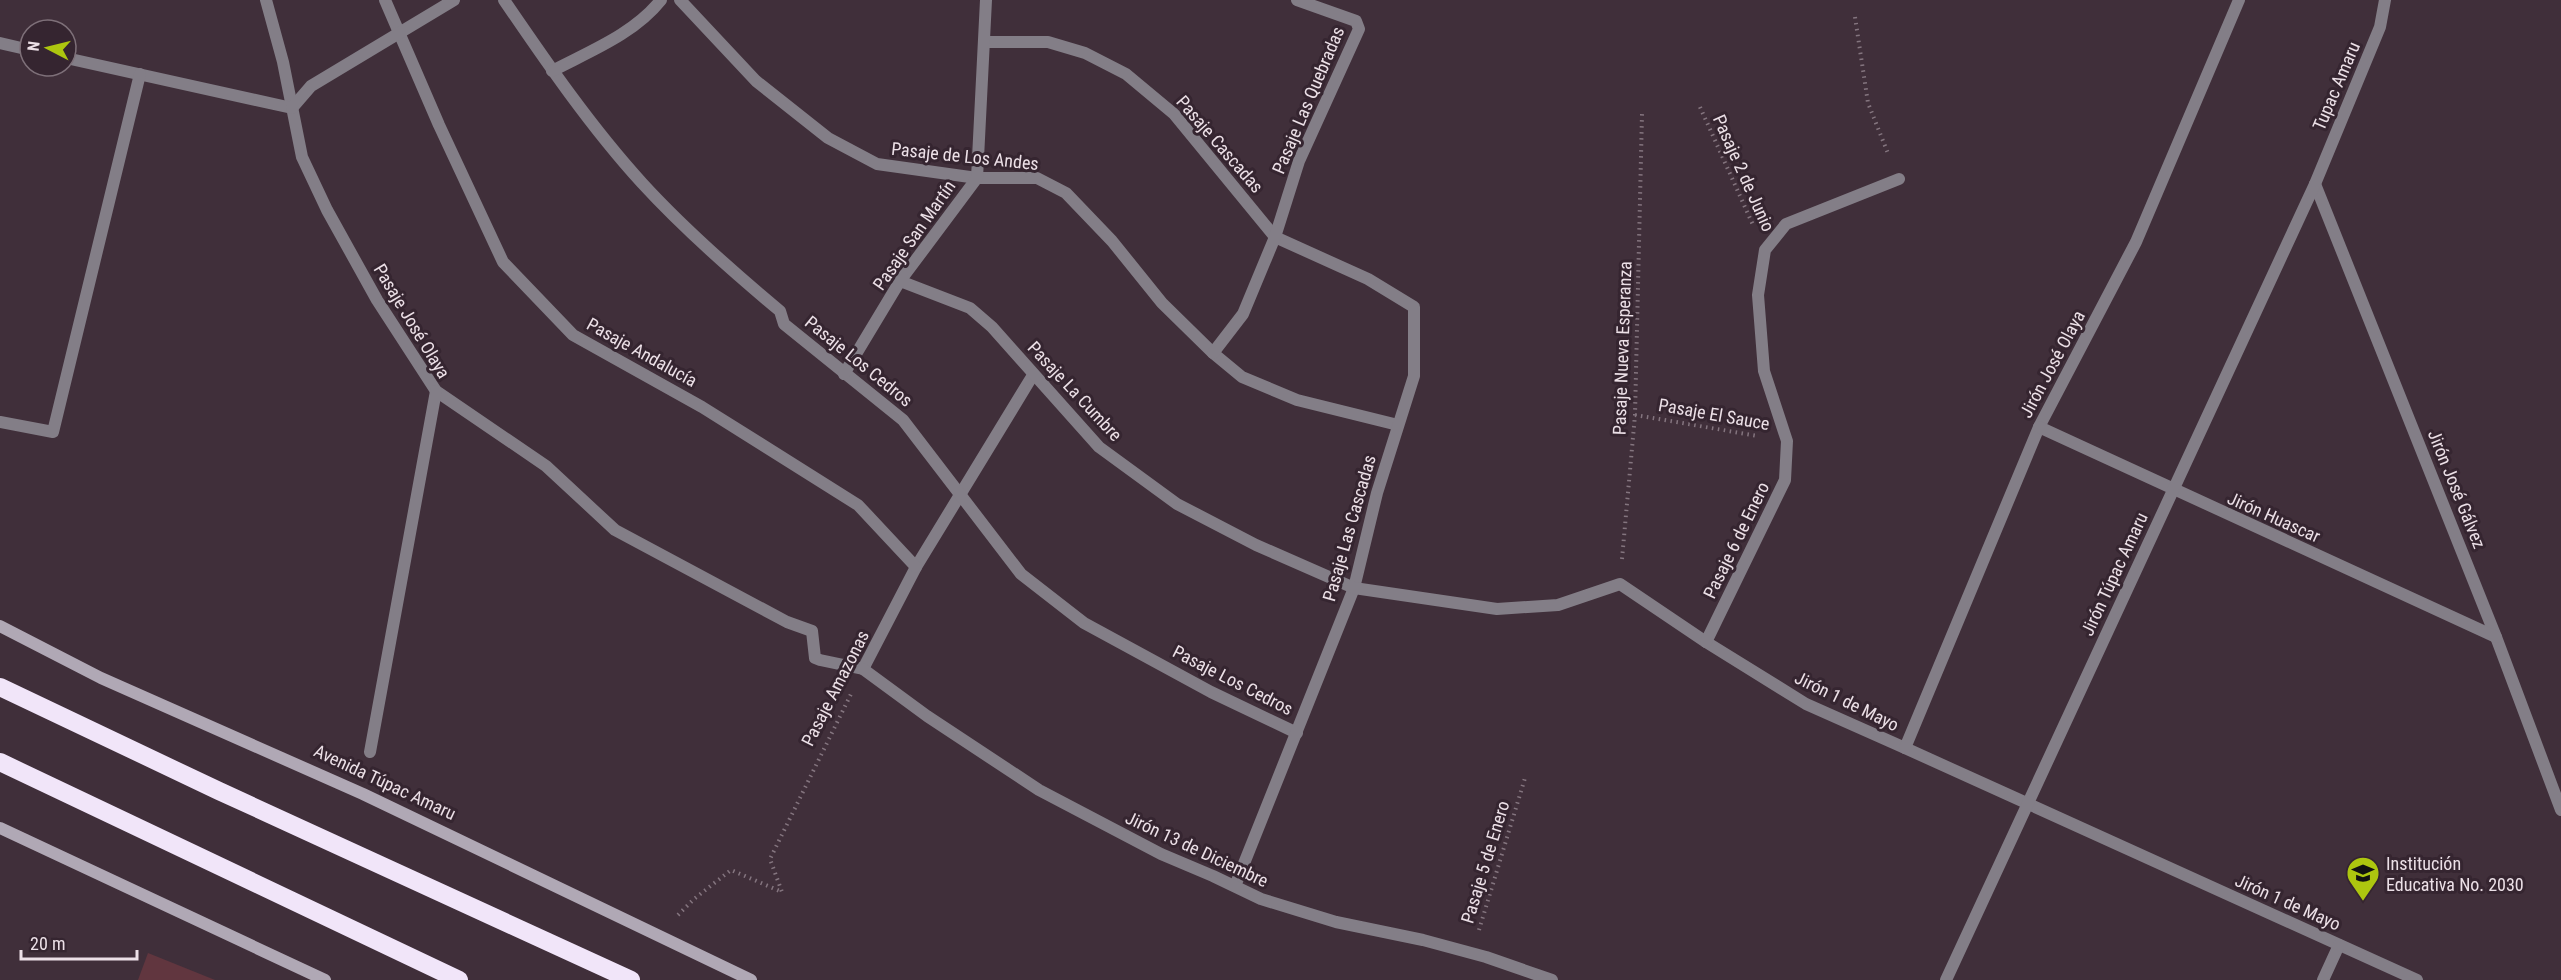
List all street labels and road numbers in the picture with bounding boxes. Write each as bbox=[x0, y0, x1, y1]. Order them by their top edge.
street label: Pasaje Las Quebradas bbox=[1268, 23, 1348, 177]
street label: Tupac Amaru bbox=[2308, 39, 2364, 133]
street label: Pasaje Cascadas bbox=[1172, 91, 1268, 197]
street label: Pasaje 2 de Junio bbox=[1709, 111, 1779, 235]
street label: Pasaje de Los Andes bbox=[890, 138, 1040, 174]
street label: Pasaje San Martín bbox=[868, 176, 960, 294]
street label: Pasaje José Olaya bbox=[370, 260, 454, 382]
street label: Pasaje Nueva Esperanza bbox=[1608, 261, 1636, 435]
street label: Jirón José Olaya bbox=[2015, 307, 2089, 421]
street label: Pasaje Los Cedros bbox=[801, 311, 917, 411]
street label: Pasaje Andalucía bbox=[583, 313, 701, 391]
street label: Pasaje La Cumbre bbox=[1024, 337, 1126, 445]
street label: Pasaje El Sauce bbox=[1657, 394, 1771, 434]
street label: Jirón José Gálvez bbox=[2424, 427, 2490, 551]
street label: Pasaje Las Cascadas bbox=[1318, 452, 1380, 604]
street label: Pasaje 6 de Enero bbox=[1699, 478, 1773, 602]
street label: Jirón Huascar bbox=[2224, 487, 2324, 547]
street label: Jirón Túpac Amaru bbox=[2076, 509, 2152, 639]
street label: Pasaje Amazonas bbox=[797, 627, 873, 749]
street label: Pasaje Los Cedros bbox=[1169, 641, 1297, 719]
street label: Jirón 1 de Mayo bbox=[1792, 667, 1902, 735]
street label: Avenida Túpac Amaru bbox=[311, 740, 459, 824]
street label: Pasaje 5 de Enero bbox=[1456, 798, 1514, 926]
street label: Jirón 13 de Diciembre bbox=[1122, 807, 1272, 891]
street label: Jirón 1 de Mayo bbox=[2232, 869, 2344, 935]

